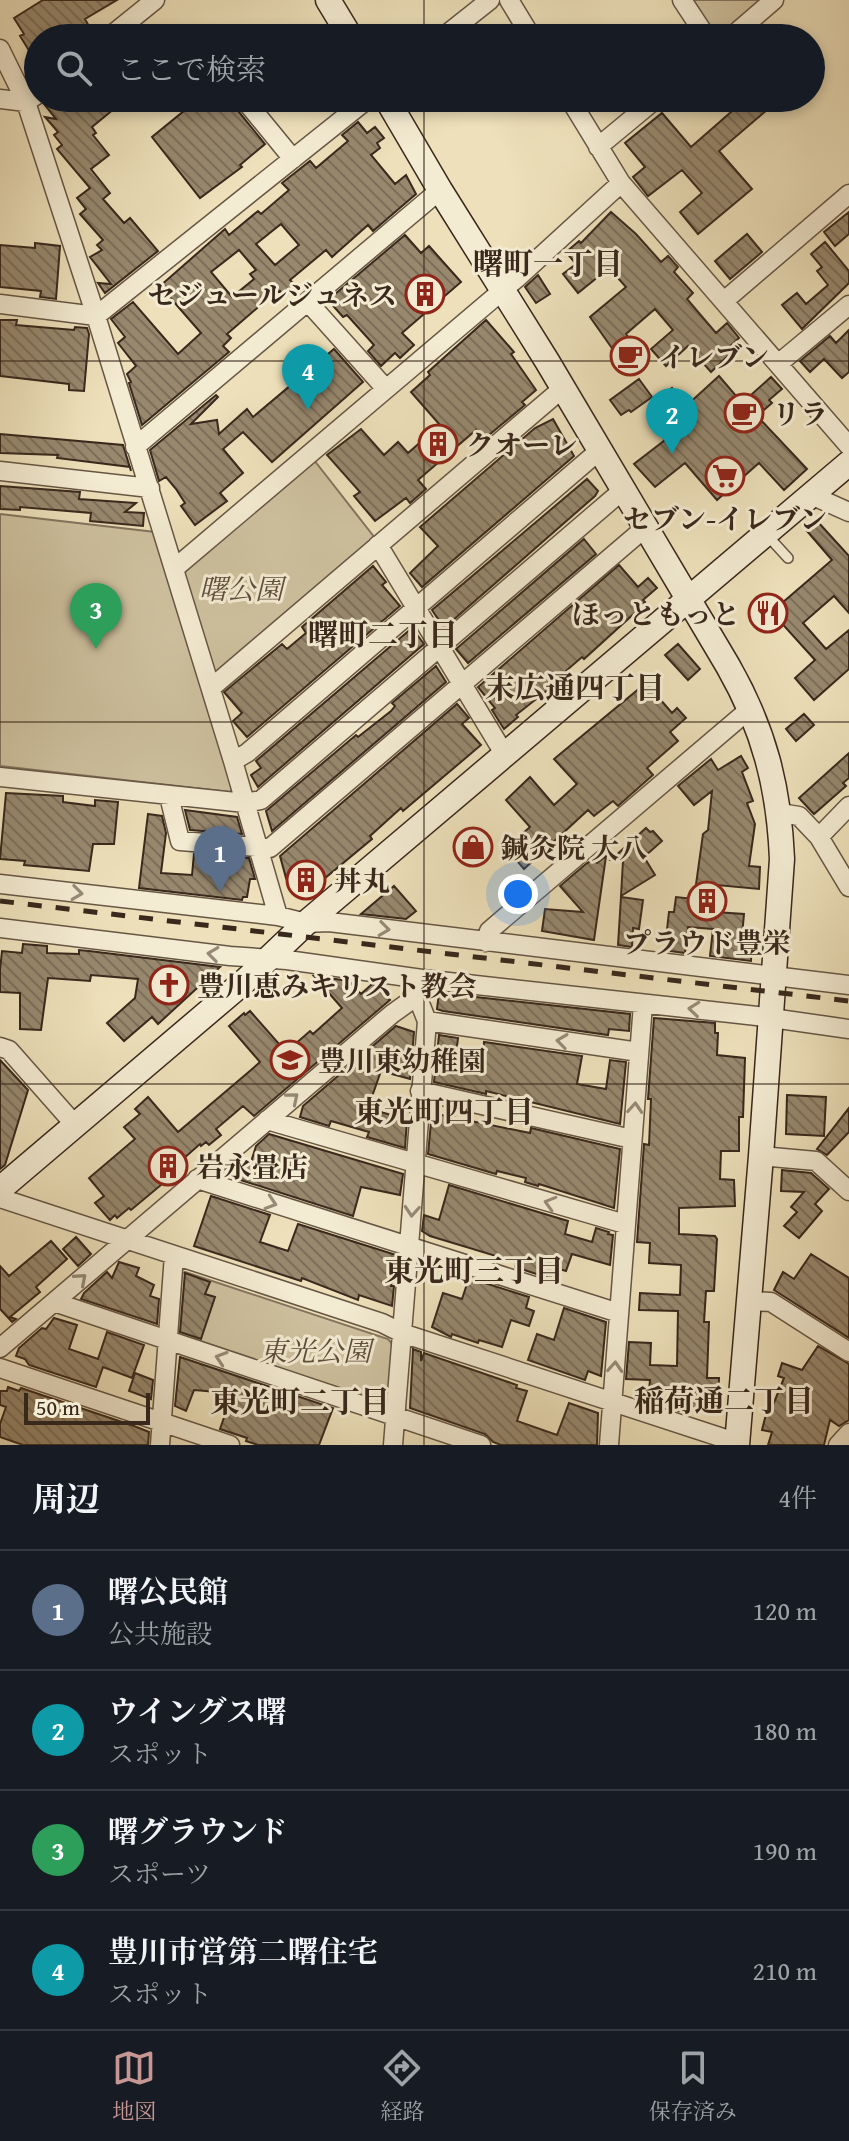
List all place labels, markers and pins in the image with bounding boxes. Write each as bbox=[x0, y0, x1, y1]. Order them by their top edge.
building icon: セジュールジュネス bbox=[404, 273, 446, 315]
place label: セジュールジュネス bbox=[147, 274, 397, 315]
cafe icon: イレブン bbox=[609, 335, 651, 377]
place label: イレブン bbox=[658, 336, 769, 377]
pin: 4 bbox=[282, 344, 334, 410]
pin: 2 bbox=[646, 388, 698, 454]
cafe icon: リラ bbox=[723, 392, 765, 434]
place label: リラ bbox=[772, 393, 828, 434]
building icon: クオーレ bbox=[417, 423, 459, 465]
place label: クオーレ bbox=[466, 424, 577, 465]
supermarket icon: セブン-イレブン bbox=[704, 455, 746, 497]
place label: セブン-イレブン bbox=[623, 498, 827, 539]
pin: 3 bbox=[70, 583, 122, 649]
restaurant icon: ほっともっと bbox=[747, 592, 789, 634]
place label: ほっともっと bbox=[572, 593, 740, 634]
pin: 1 bbox=[194, 826, 246, 892]
shop icon: 鍼灸院 大八 bbox=[452, 826, 494, 868]
place label: 鍼灸院 大八 bbox=[501, 827, 647, 868]
building icon: 丼丸 bbox=[285, 859, 327, 901]
place label: 丼丸 bbox=[334, 860, 390, 901]
building icon: プラウド豊栄 bbox=[686, 880, 728, 922]
place label: プラウド豊栄 bbox=[623, 922, 791, 963]
church icon: 豊川恵みキリスト教会 bbox=[148, 964, 190, 1006]
place label: 豊川恵みキリスト教会 bbox=[197, 965, 476, 1006]
school or university icon: 豊川東幼稚園 bbox=[269, 1039, 311, 1081]
place label: 豊川東幼稚園 bbox=[318, 1040, 486, 1081]
building icon: 岩永畳店 bbox=[147, 1145, 189, 1187]
place label: 岩永畳店 bbox=[196, 1146, 308, 1187]

